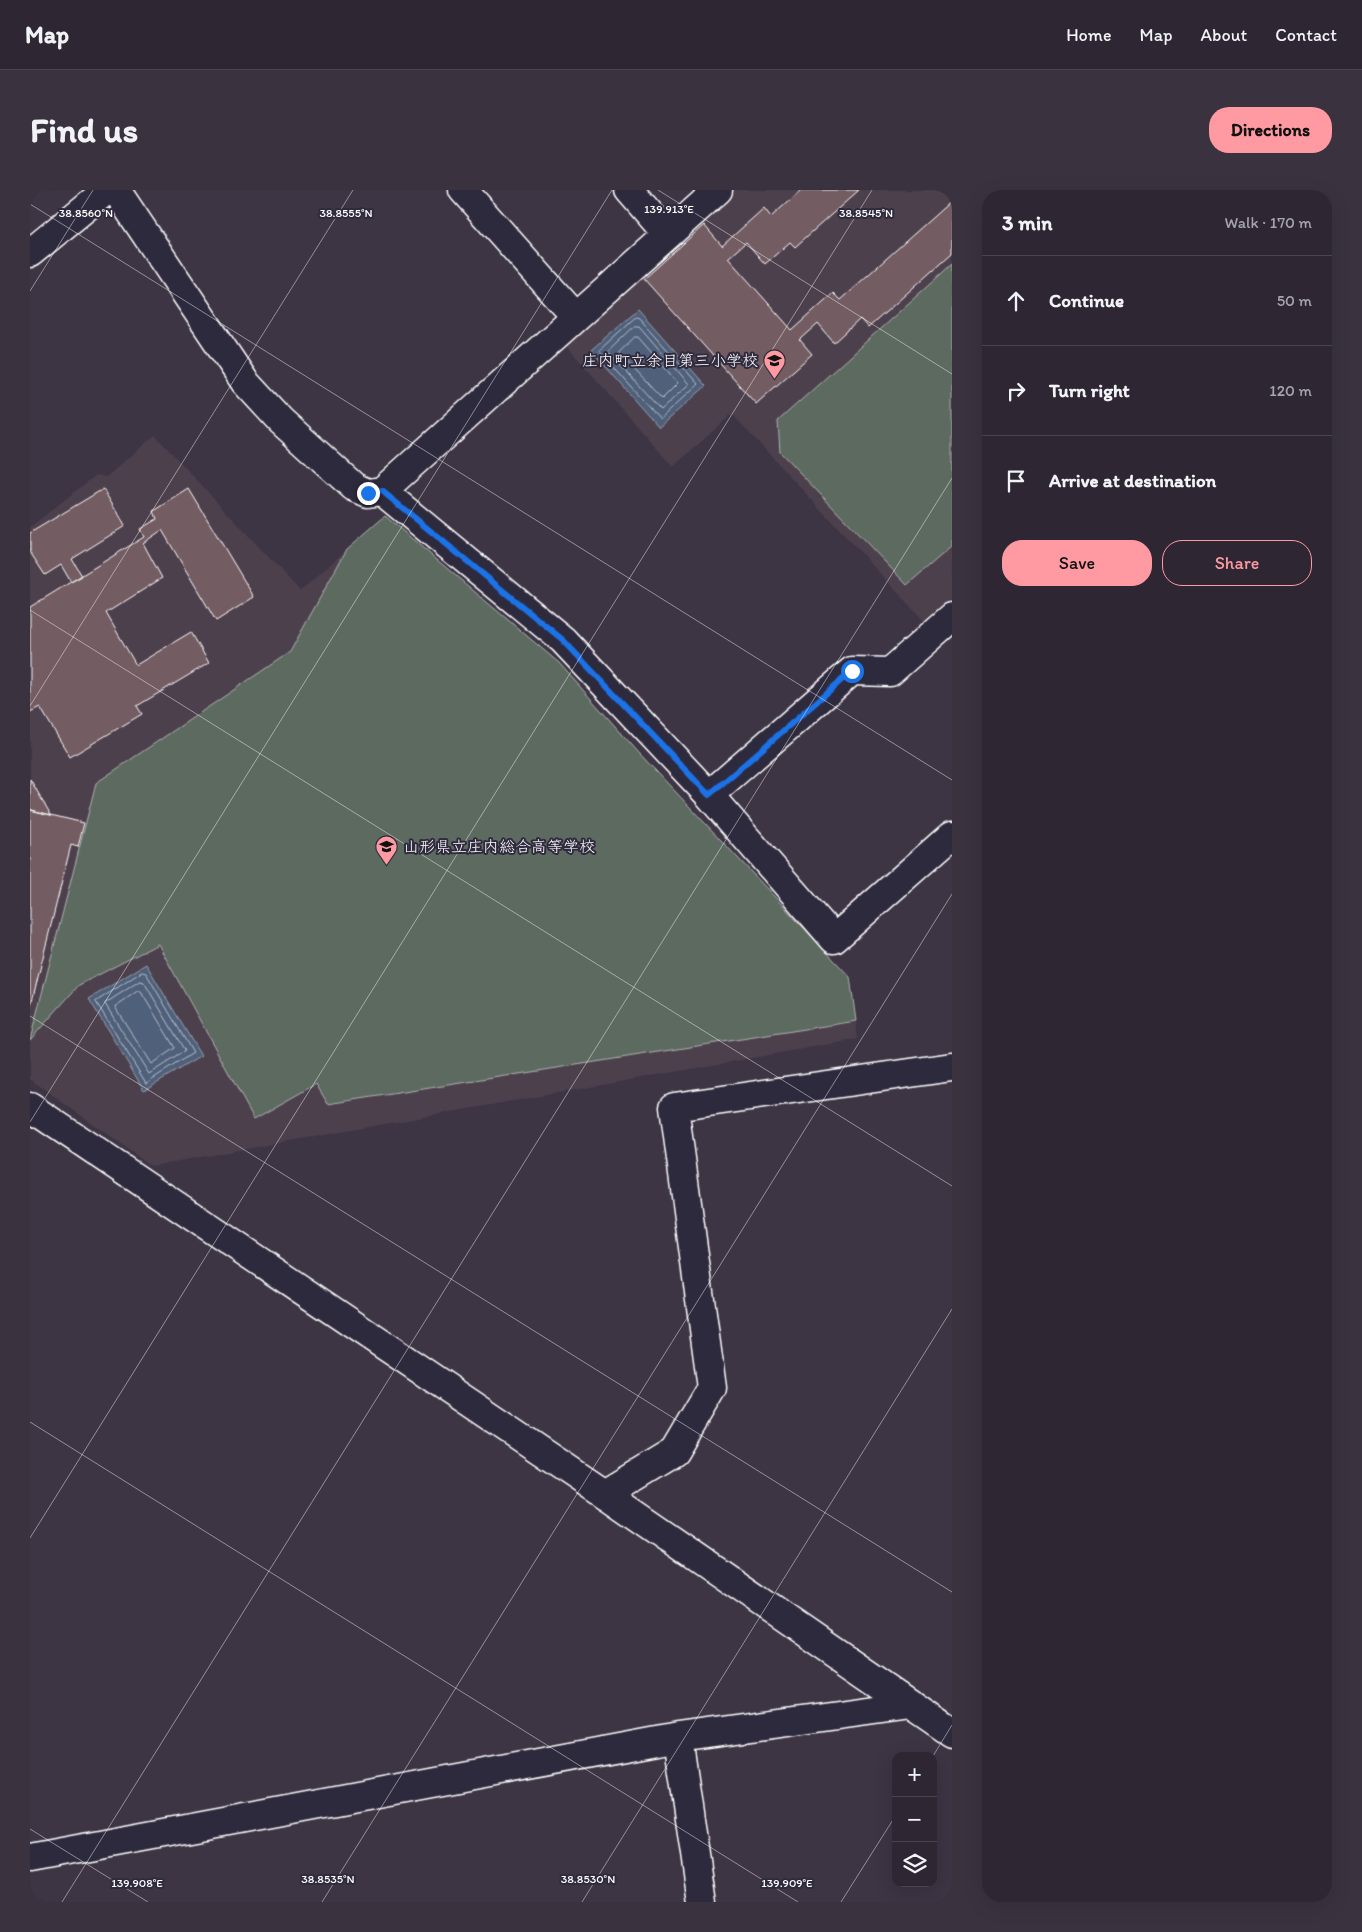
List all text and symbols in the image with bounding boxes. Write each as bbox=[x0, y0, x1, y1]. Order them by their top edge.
text: Map bbox=[25, 20, 69, 49]
text: Home bbox=[1066, 24, 1112, 46]
text: Map bbox=[1140, 24, 1173, 46]
text: About bbox=[1201, 24, 1247, 46]
text: Contact bbox=[1275, 24, 1337, 46]
button: Directions bbox=[1209, 107, 1332, 153]
text: Find us bbox=[30, 109, 138, 151]
text: 139.913°E bbox=[644, 202, 694, 216]
text: 38.8560°N bbox=[59, 206, 113, 220]
text: 38.8555°N bbox=[319, 206, 373, 220]
text: 38.8545°N bbox=[839, 206, 893, 220]
text: 3 min bbox=[1002, 210, 1052, 235]
text: Walk · 170 m bbox=[1225, 213, 1312, 232]
icon: ahead bbox=[1002, 287, 1030, 315]
text: Continue bbox=[1049, 289, 1124, 312]
text: 50 m bbox=[1277, 291, 1312, 310]
school or university icon: 庄内町立余目第三小学校 bbox=[762, 348, 786, 379]
place label: 庄内町立余目第三小学校 bbox=[582, 351, 758, 370]
icon: right bbox=[1002, 377, 1030, 405]
text: Turn right bbox=[1049, 379, 1130, 402]
text: 120 m bbox=[1269, 381, 1312, 400]
icon: arrive bbox=[1002, 467, 1030, 495]
text: Arrive at destination bbox=[1049, 469, 1216, 492]
route end bbox=[357, 482, 380, 505]
button: Save bbox=[1002, 540, 1152, 586]
button: Share bbox=[1162, 540, 1312, 586]
route start bbox=[841, 660, 864, 683]
school or university icon: 山形県立庄内総合高等学校 bbox=[375, 834, 399, 865]
place label: 山形県立庄内総合高等学校 bbox=[403, 837, 595, 856]
map controls bbox=[892, 1752, 937, 1887]
button: + bbox=[892, 1752, 937, 1797]
button: − bbox=[892, 1797, 937, 1842]
button: layers bbox=[892, 1842, 937, 1887]
text: 38.8535°N bbox=[301, 1872, 355, 1886]
text: 38.8530°N bbox=[561, 1872, 615, 1886]
text: 139.908°E bbox=[111, 1876, 163, 1890]
text: 139.909°E bbox=[761, 1876, 813, 1890]

